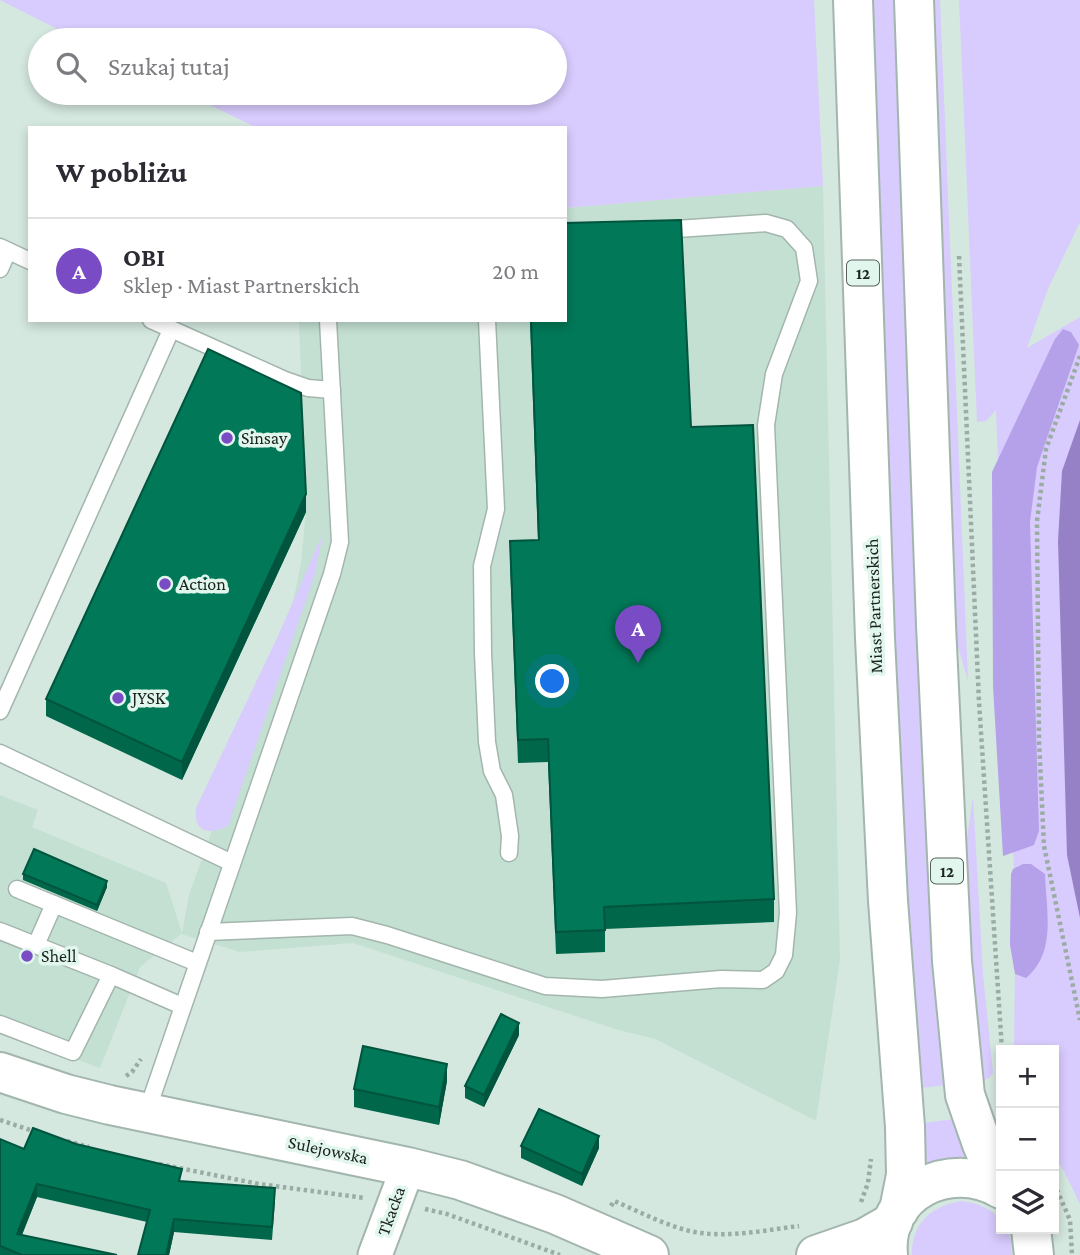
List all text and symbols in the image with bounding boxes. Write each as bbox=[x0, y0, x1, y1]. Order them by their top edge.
search box bbox=[28, 28, 567, 105]
icon: search bbox=[52, 48, 90, 86]
text: Szukaj tutaj bbox=[108, 52, 230, 81]
text: W pobliżu bbox=[56, 155, 187, 188]
text: OBI bbox=[123, 243, 165, 272]
text: A bbox=[72, 258, 86, 284]
text: 20 m bbox=[492, 258, 539, 284]
road number: 12 bbox=[847, 260, 879, 286]
text: Sklep · Miast Partnerskich bbox=[123, 272, 360, 298]
place label: Sinsay bbox=[241, 428, 288, 448]
marker: Sinsay bbox=[219, 430, 235, 446]
street label: Miast Partnerskich bbox=[862, 538, 886, 674]
place label: Action bbox=[179, 574, 226, 594]
marker: Action bbox=[157, 576, 173, 592]
pin: A bbox=[615, 605, 661, 663]
your location bbox=[535, 664, 569, 698]
place label: JYSK bbox=[130, 688, 166, 708]
marker: JYSK bbox=[110, 690, 126, 706]
road number: 12 bbox=[931, 858, 963, 884]
place label: Shell bbox=[41, 946, 77, 966]
marker: Shell bbox=[19, 948, 35, 964]
map controls bbox=[996, 1045, 1059, 1234]
button: + bbox=[996, 1045, 1059, 1108]
button: − bbox=[996, 1108, 1059, 1171]
street label: Sulejowska bbox=[286, 1132, 370, 1169]
button: layers bbox=[996, 1171, 1059, 1234]
street label: Tkacka bbox=[373, 1184, 409, 1238]

